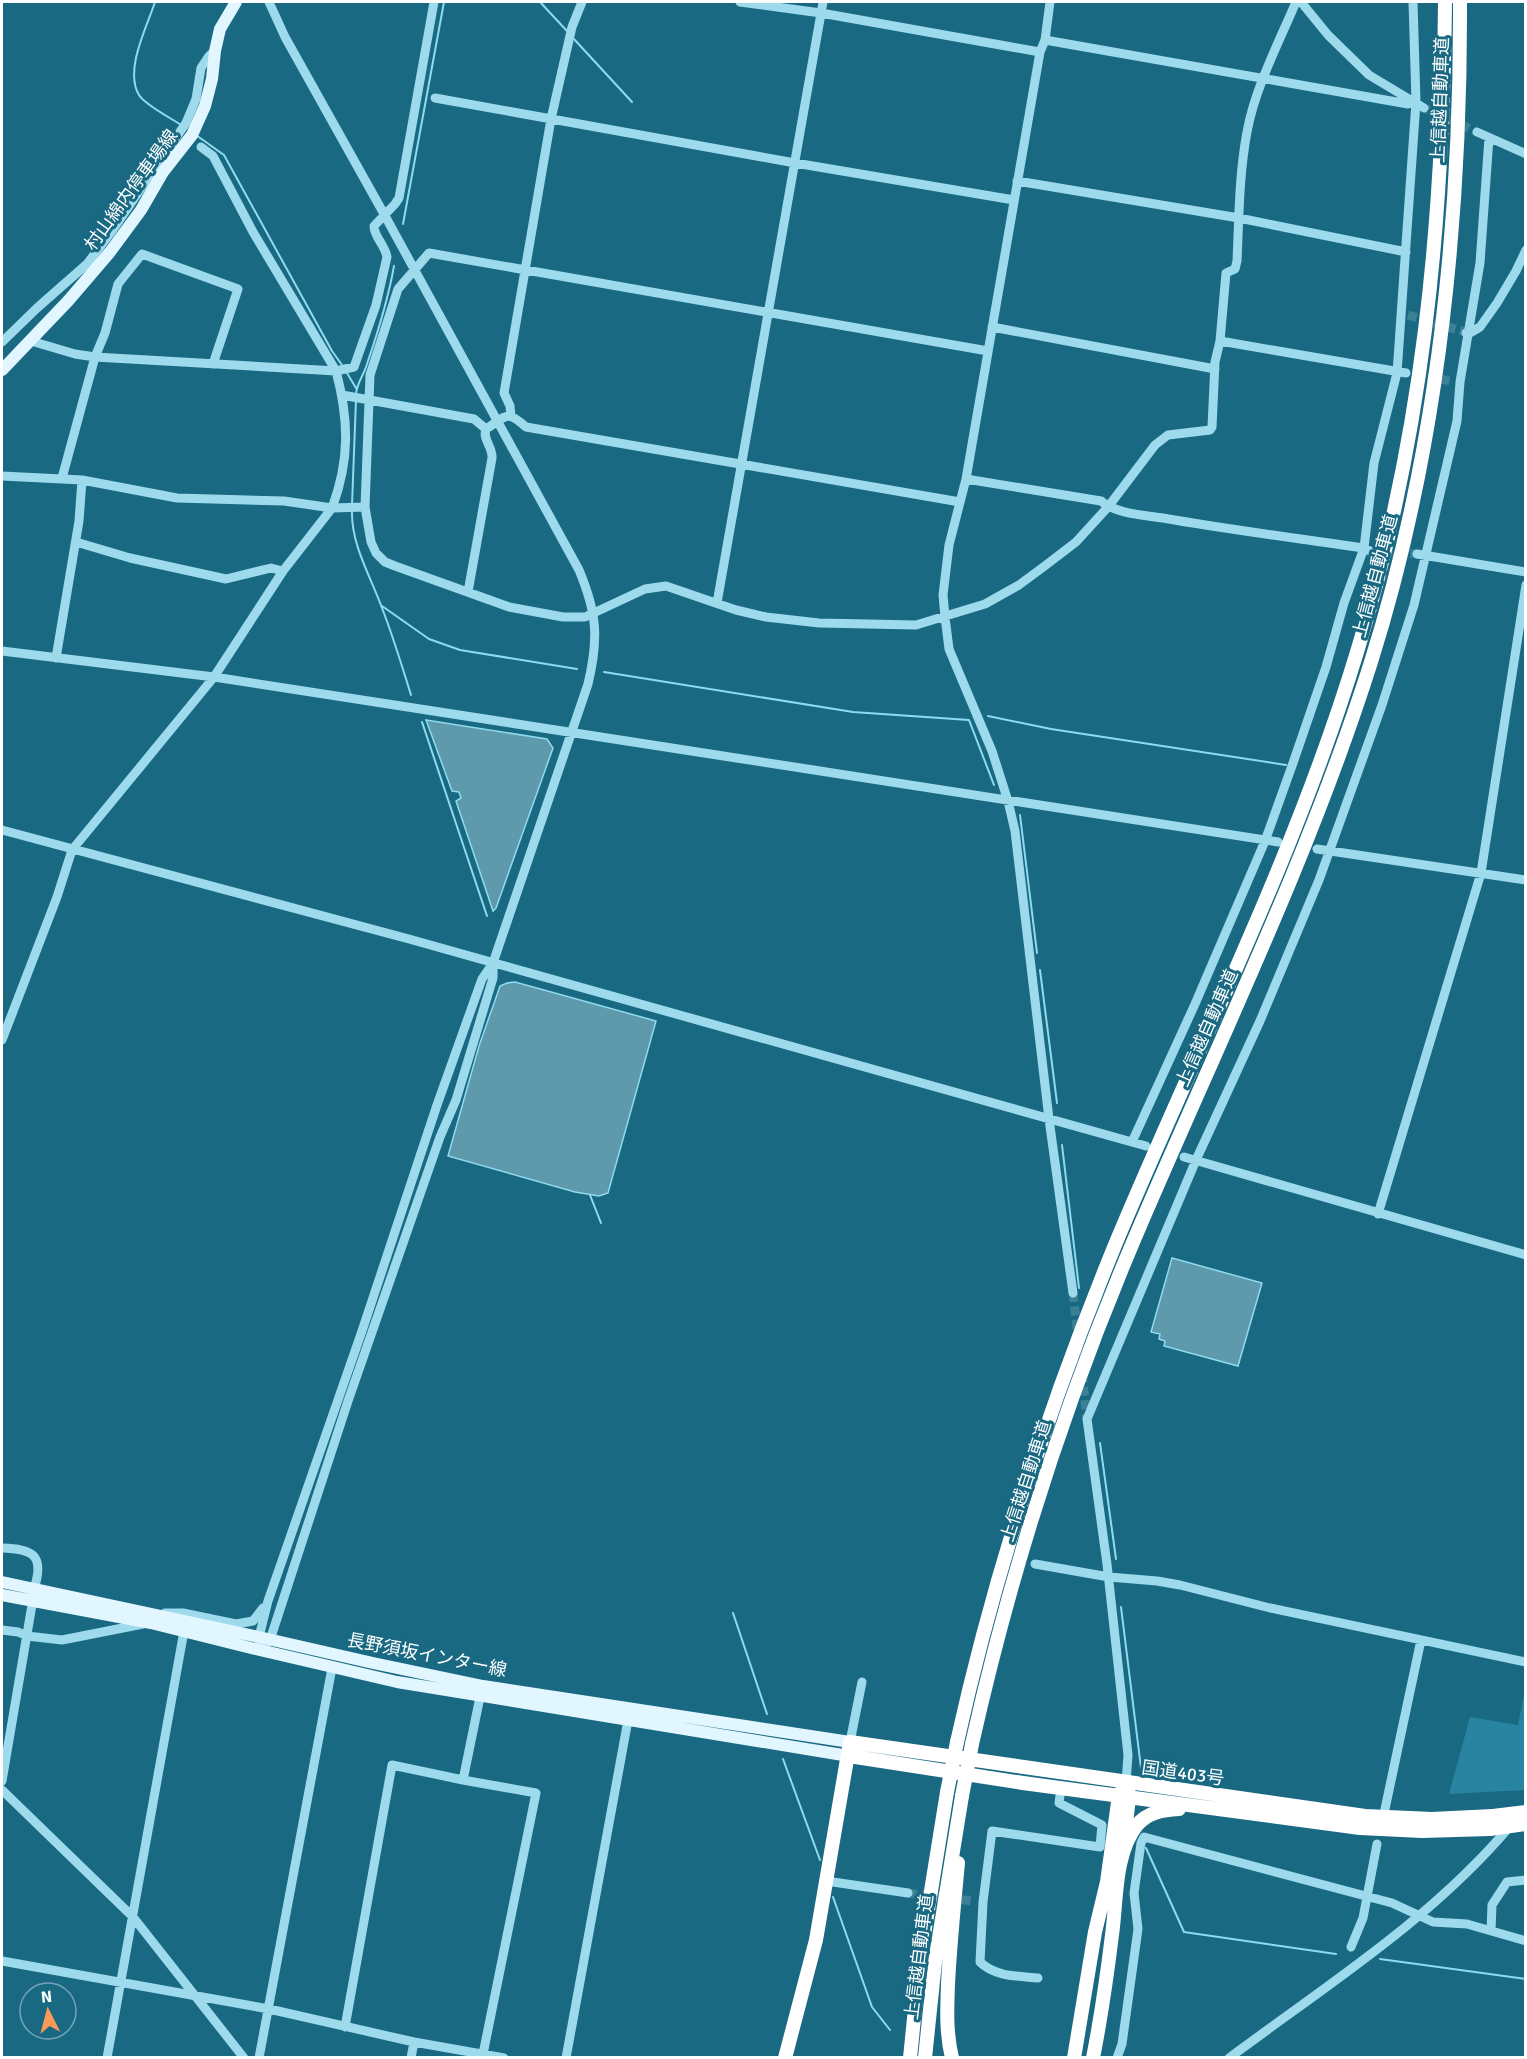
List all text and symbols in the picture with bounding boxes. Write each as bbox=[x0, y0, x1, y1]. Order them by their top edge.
street label: 上信越自動車道 bbox=[1427, 37, 1453, 163]
street label: 村山綿内停車場線 bbox=[80, 125, 182, 255]
street label: 上信越自動車道 bbox=[1348, 512, 1402, 640]
street label: 上信越自動車道 bbox=[1171, 966, 1243, 1090]
street label: 上信越自動車道 bbox=[996, 1418, 1056, 1544]
street label: 長野須坂インター線 bbox=[345, 1629, 509, 1681]
street label: 国道403号 bbox=[1140, 1756, 1226, 1790]
street label: 上信越自動車道 bbox=[900, 1893, 938, 2021]
north arrow bbox=[18, 1981, 78, 2041]
text: N bbox=[40, 1987, 53, 2008]

